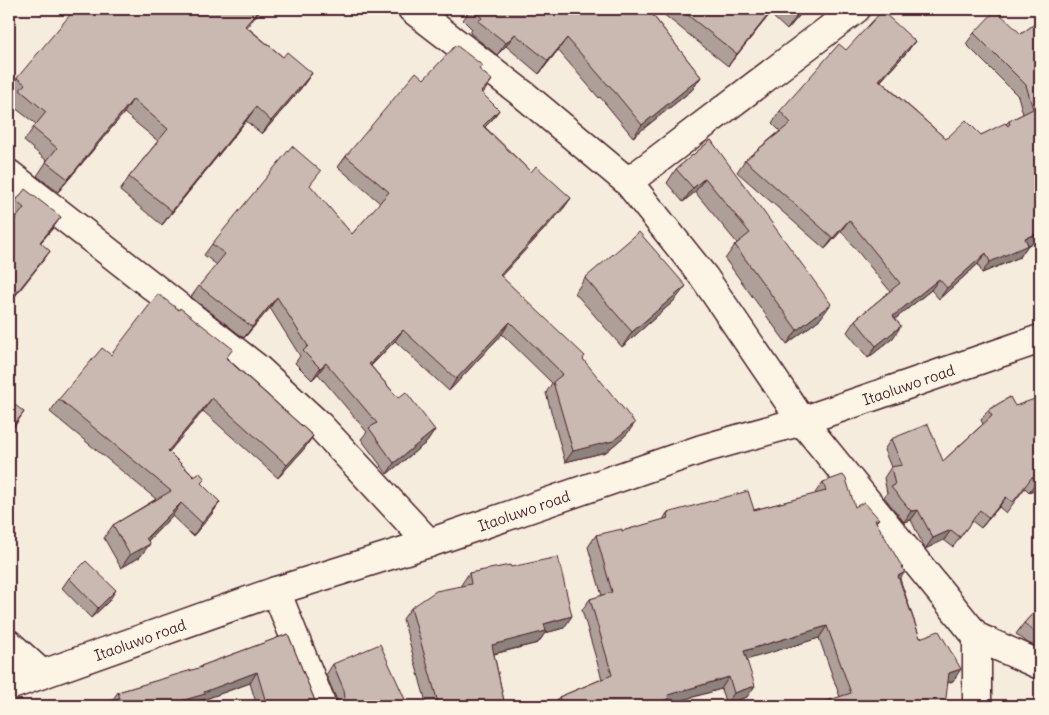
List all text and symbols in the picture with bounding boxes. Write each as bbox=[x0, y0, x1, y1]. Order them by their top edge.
street label: Itaoluwo road bbox=[860, 360, 957, 409]
street label: Itaoluwo road bbox=[475, 486, 572, 535]
street label: Itaoluwo road bbox=[92, 614, 188, 664]

